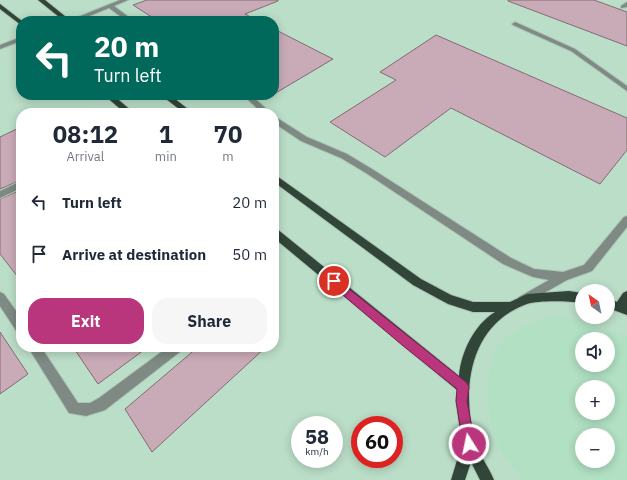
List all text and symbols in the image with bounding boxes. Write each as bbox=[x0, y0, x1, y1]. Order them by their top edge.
text: 20 m bbox=[94, 28, 159, 65]
icon: left bbox=[28, 32, 80, 84]
text: Turn left bbox=[94, 64, 162, 87]
text: 08:12 bbox=[53, 118, 118, 150]
text: 1 bbox=[159, 118, 173, 150]
text: 70 bbox=[213, 118, 242, 150]
text: Arrival bbox=[66, 148, 104, 165]
text: min bbox=[155, 148, 177, 165]
text: m bbox=[222, 148, 234, 165]
icon: left bbox=[28, 191, 50, 213]
text: Turn left bbox=[62, 193, 122, 212]
text: 20 m bbox=[232, 193, 267, 212]
icon: arrive bbox=[28, 243, 50, 265]
text: Arrive at destination bbox=[62, 245, 206, 264]
text: 50 m bbox=[232, 245, 267, 264]
pin bbox=[317, 264, 351, 298]
icon: arrive bbox=[323, 270, 345, 292]
north arrow bbox=[575, 284, 615, 324]
map controls bbox=[575, 284, 615, 468]
button: Exit bbox=[28, 298, 144, 344]
button: Share bbox=[152, 298, 267, 344]
button: sound bbox=[575, 332, 615, 372]
button: + bbox=[575, 380, 615, 420]
speed limit sign: 60 bbox=[351, 416, 403, 468]
text: 58 bbox=[305, 423, 329, 450]
position arrow bbox=[448, 423, 490, 465]
button: − bbox=[575, 428, 615, 468]
text: km/h bbox=[305, 445, 329, 458]

